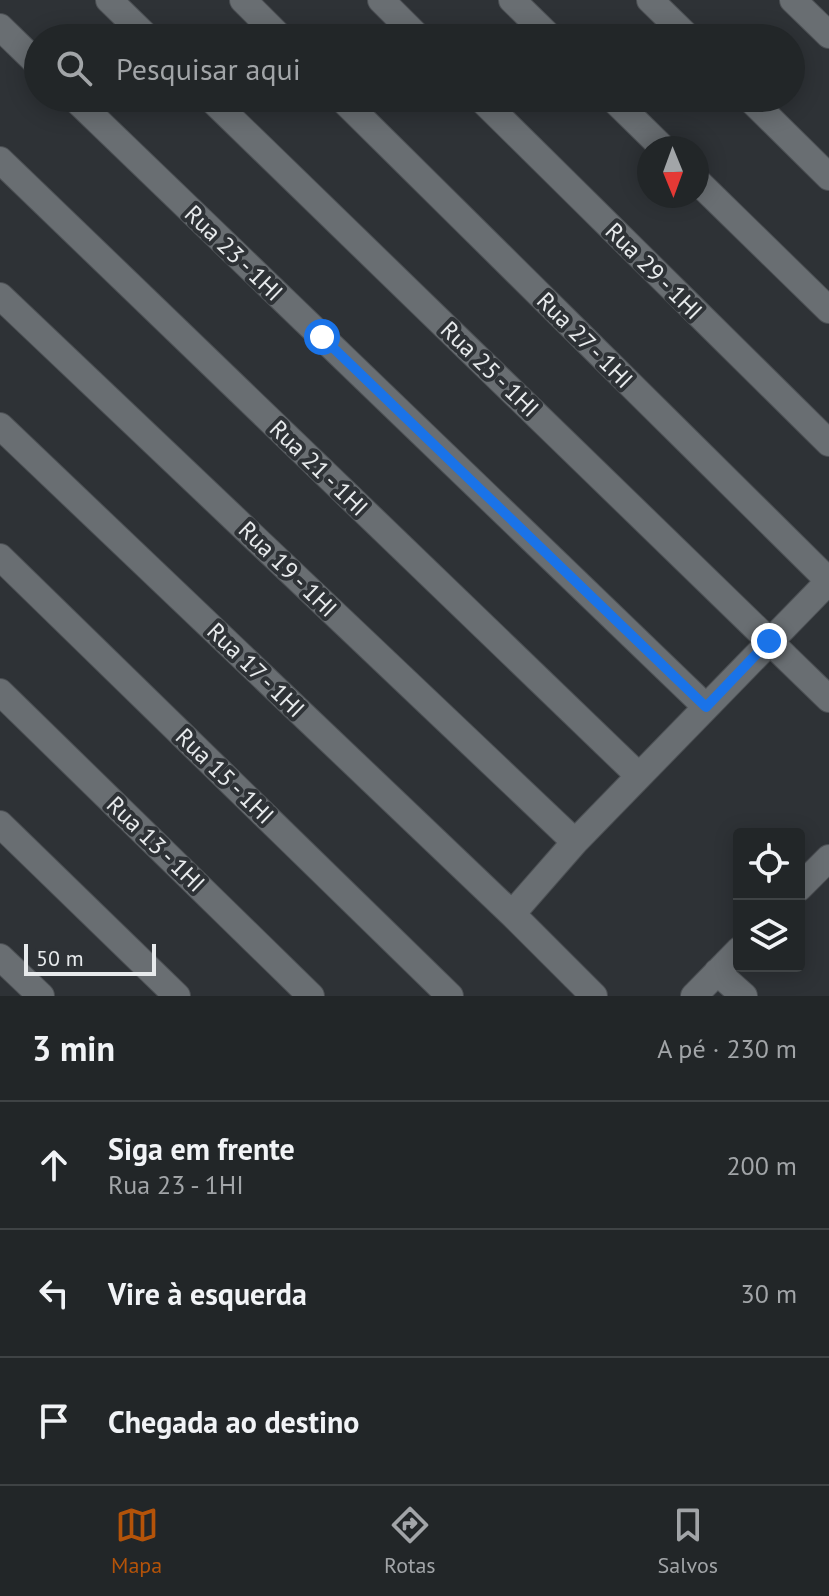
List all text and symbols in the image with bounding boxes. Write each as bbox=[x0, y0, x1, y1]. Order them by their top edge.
search box bbox=[24, 24, 805, 112]
icon: search bbox=[52, 46, 96, 90]
text: Pesquisar aqui bbox=[116, 49, 301, 88]
north arrow bbox=[637, 136, 709, 208]
street label: Rua 23 - 1HI bbox=[178, 198, 290, 308]
street label: Rua 29 - 1HI bbox=[599, 216, 709, 326]
street label: Rua 27 - 1HI bbox=[530, 285, 640, 395]
street label: Rua 25 - 1HI bbox=[434, 314, 546, 424]
route start bbox=[304, 319, 340, 355]
street label: Rua 21 - 1HI bbox=[263, 413, 375, 523]
street label: Rua 19 - 1HI bbox=[232, 514, 344, 624]
street label: Rua 17 - 1HI bbox=[201, 616, 311, 724]
route end bbox=[751, 623, 787, 659]
street label: Rua 15 - 1HI bbox=[169, 721, 281, 831]
street label: Rua 13 - 1HI bbox=[100, 789, 212, 899]
map controls bbox=[733, 828, 805, 972]
button: locate bbox=[733, 828, 805, 900]
button: layers bbox=[733, 900, 805, 972]
scale bar bbox=[24, 940, 156, 976]
text: 50 m bbox=[36, 944, 84, 972]
text: 3 min bbox=[32, 1026, 115, 1070]
text: A pé · 230 m bbox=[657, 1032, 797, 1065]
text: Siga em frente bbox=[108, 1129, 295, 1168]
icon: ahead bbox=[32, 1143, 76, 1187]
text: 200 m bbox=[726, 1149, 797, 1182]
text: Rua 23 - 1HI bbox=[108, 1168, 244, 1201]
icon: left bbox=[32, 1271, 76, 1315]
text: Vire à esquerda bbox=[108, 1274, 307, 1313]
text: 30 m bbox=[741, 1277, 797, 1310]
icon: arrive bbox=[32, 1399, 76, 1443]
text: Chegada ao destino bbox=[108, 1402, 359, 1441]
tab: Mapa bbox=[111, 1503, 162, 1579]
tab: Rotas bbox=[384, 1503, 436, 1579]
tab: Salvos bbox=[658, 1503, 718, 1579]

